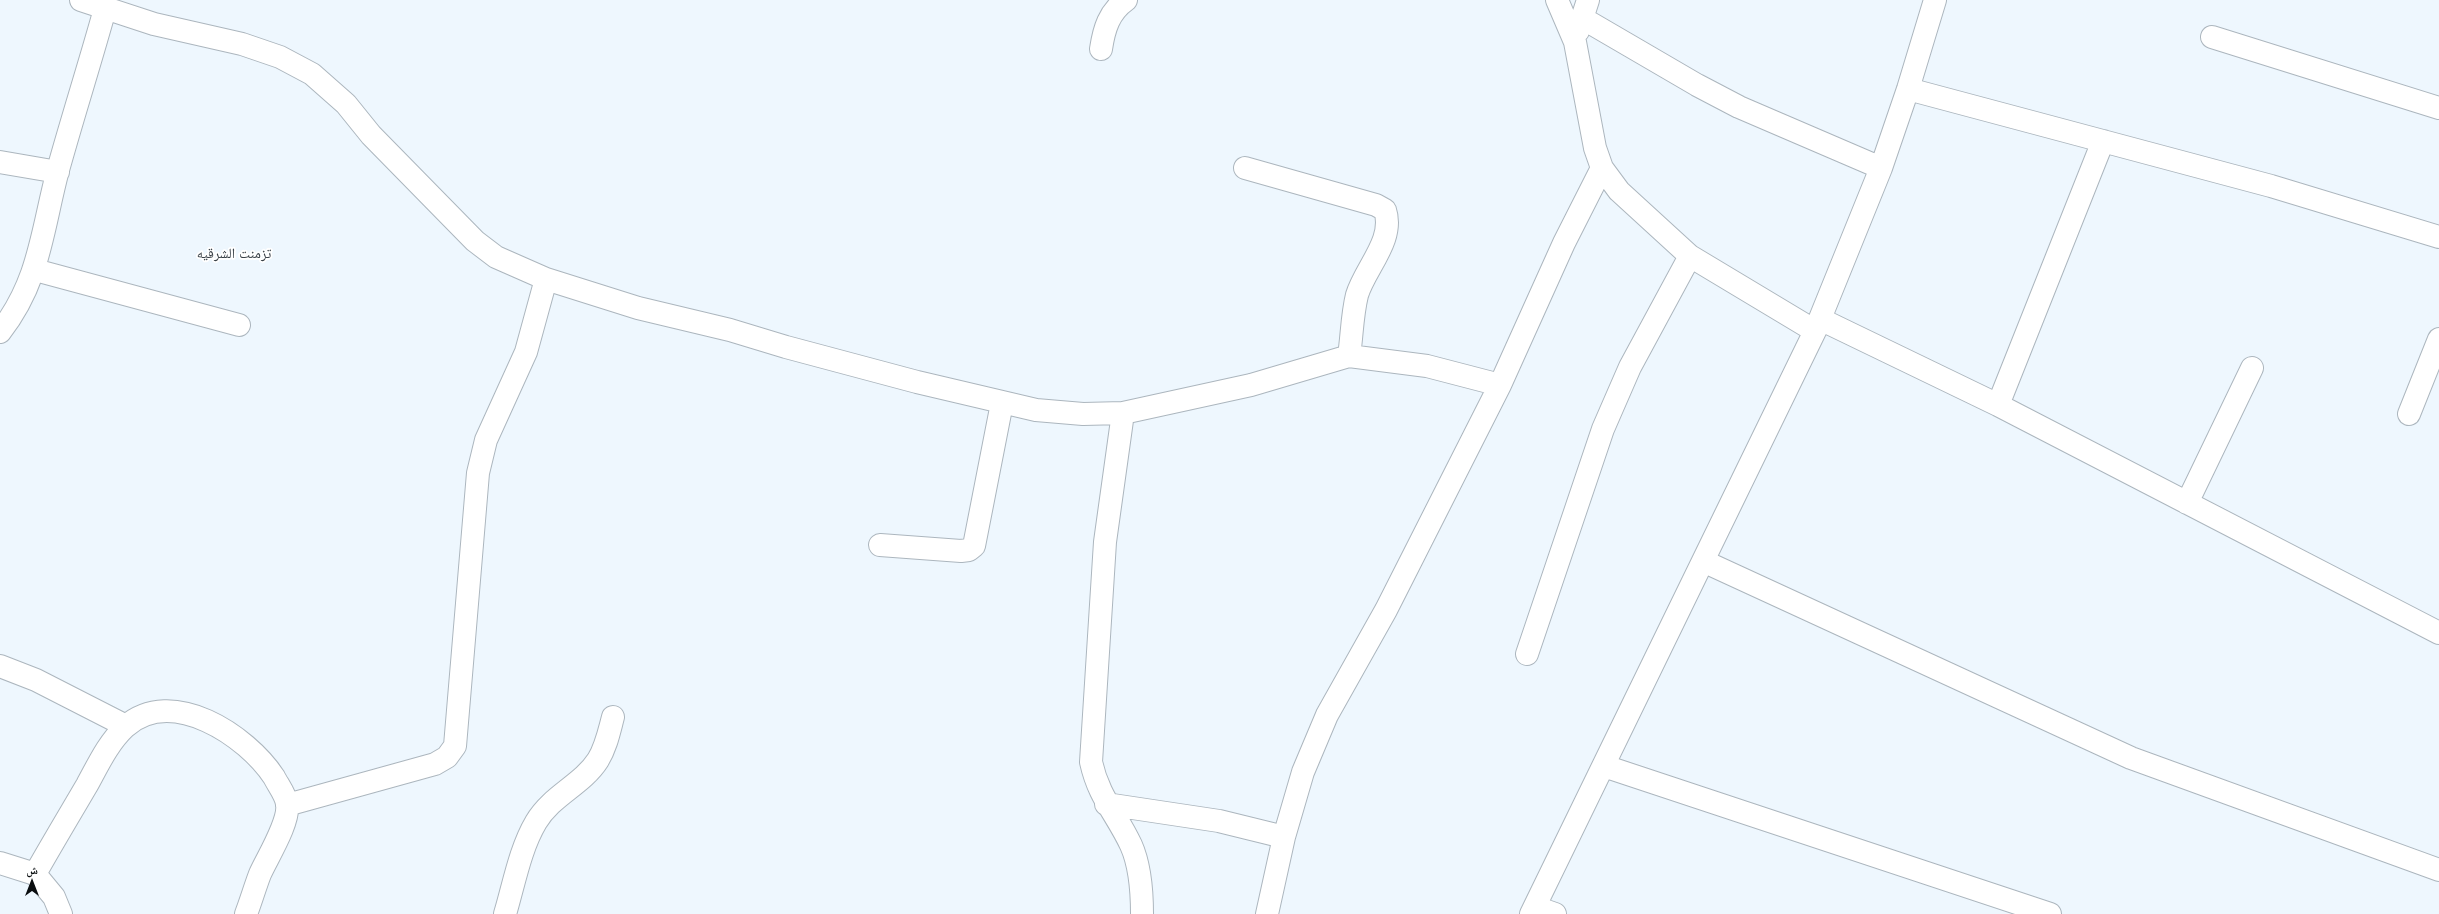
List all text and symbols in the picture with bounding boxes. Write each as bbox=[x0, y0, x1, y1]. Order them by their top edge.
district label: تزمنت الشرقيه bbox=[197, 246, 271, 262]
north arrow bbox=[12, 862, 52, 902]
text: ش bbox=[26, 864, 38, 876]

